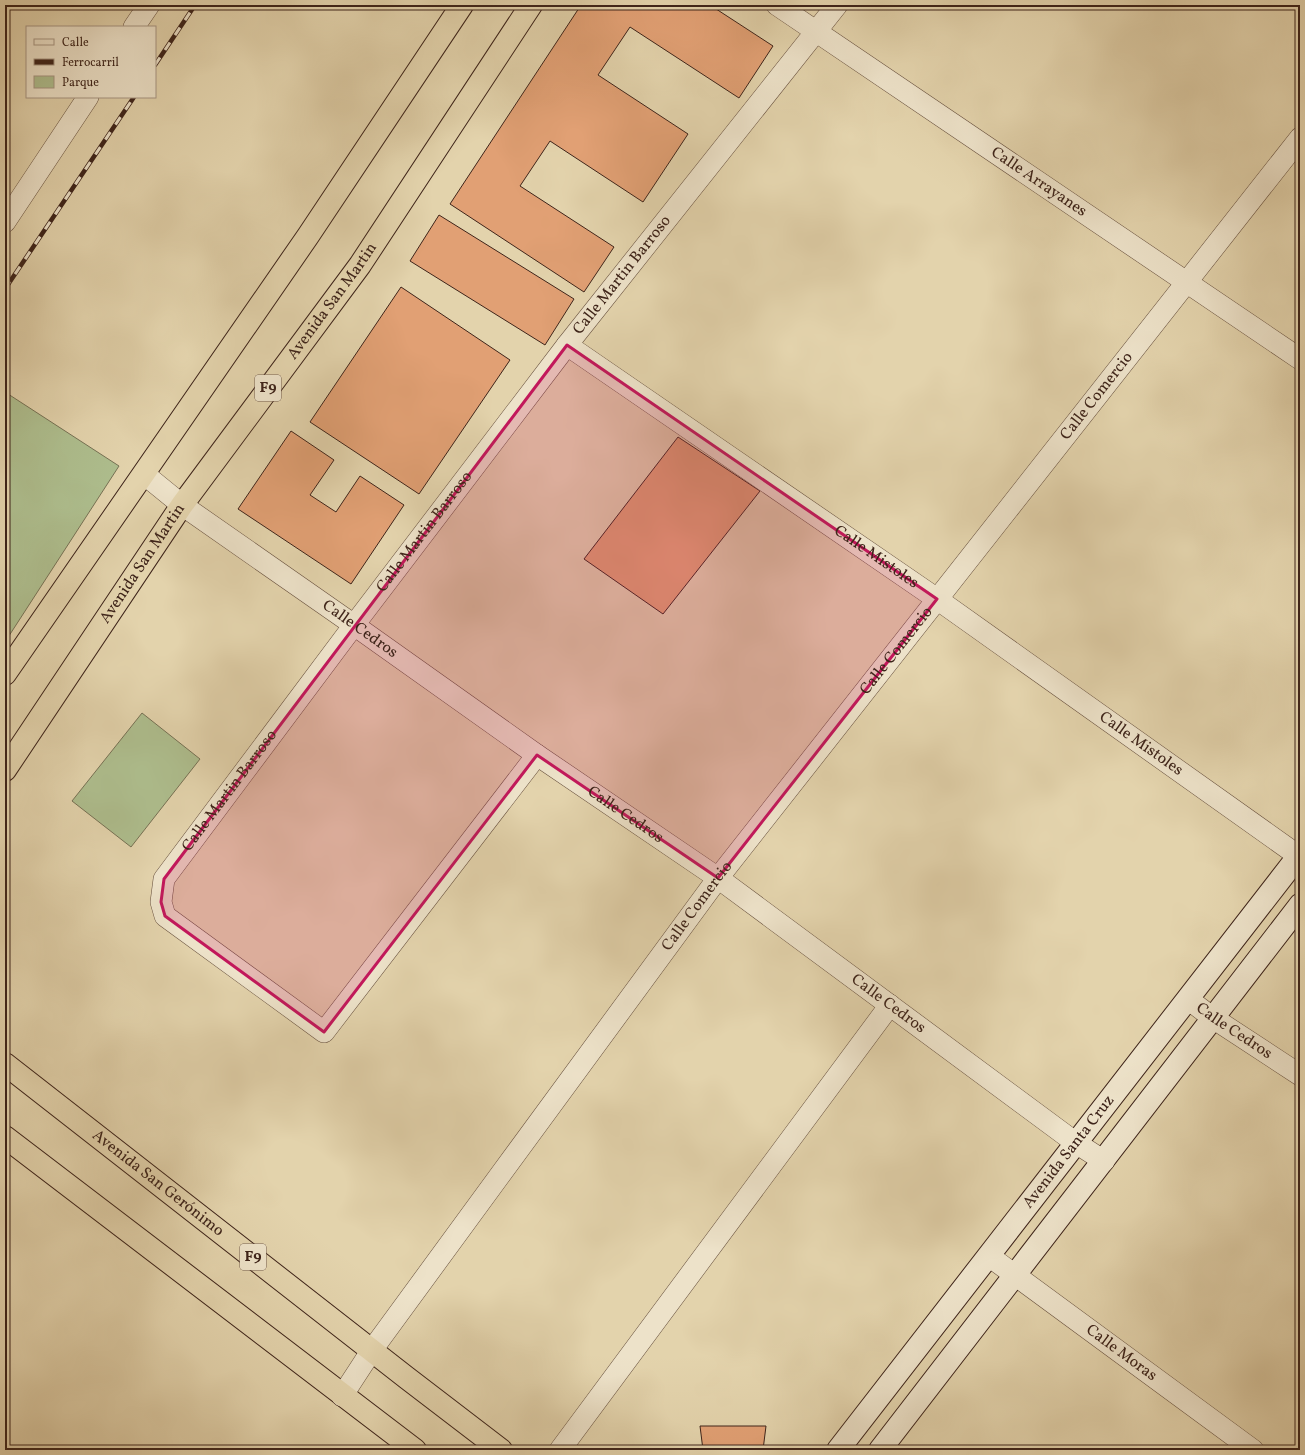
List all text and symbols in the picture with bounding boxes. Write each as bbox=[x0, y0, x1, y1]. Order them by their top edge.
legend bbox=[26, 26, 156, 98]
text: Calle bbox=[62, 35, 89, 51]
text: Ferrocarril bbox=[62, 55, 119, 71]
text: Parque bbox=[62, 75, 99, 91]
street label: Calle Arrayanes bbox=[986, 142, 1091, 223]
street label: Calle Martin Barroso bbox=[568, 211, 677, 340]
street label: Avenida San Martin bbox=[282, 238, 383, 364]
street label: Calle Comercio bbox=[1055, 348, 1139, 445]
road number: F9 bbox=[255, 375, 281, 401]
street label: Calle Martin Barroso bbox=[371, 467, 478, 597]
street label: Avenida San Martin bbox=[95, 499, 191, 628]
street label: Calle Mistoles bbox=[829, 520, 923, 594]
street label: Calle Cedros bbox=[318, 595, 402, 664]
street label: Calle Comercio bbox=[855, 602, 938, 700]
street label: Calle Mistoles bbox=[1094, 706, 1188, 782]
street label: Calle Martin Barroso bbox=[177, 726, 283, 856]
street label: Calle Cedros bbox=[583, 781, 668, 849]
street label: Calle Comercio bbox=[657, 857, 738, 956]
street label: Calle Cedros bbox=[846, 969, 930, 1039]
street label: Calle Cedros bbox=[1191, 998, 1277, 1065]
street label: Avenida Santa Cruz bbox=[1018, 1091, 1120, 1213]
street label: Avenida San Gerónimo bbox=[87, 1125, 228, 1242]
road number: F9 bbox=[240, 1244, 266, 1270]
street label: Calle Moras bbox=[1081, 1320, 1161, 1387]

